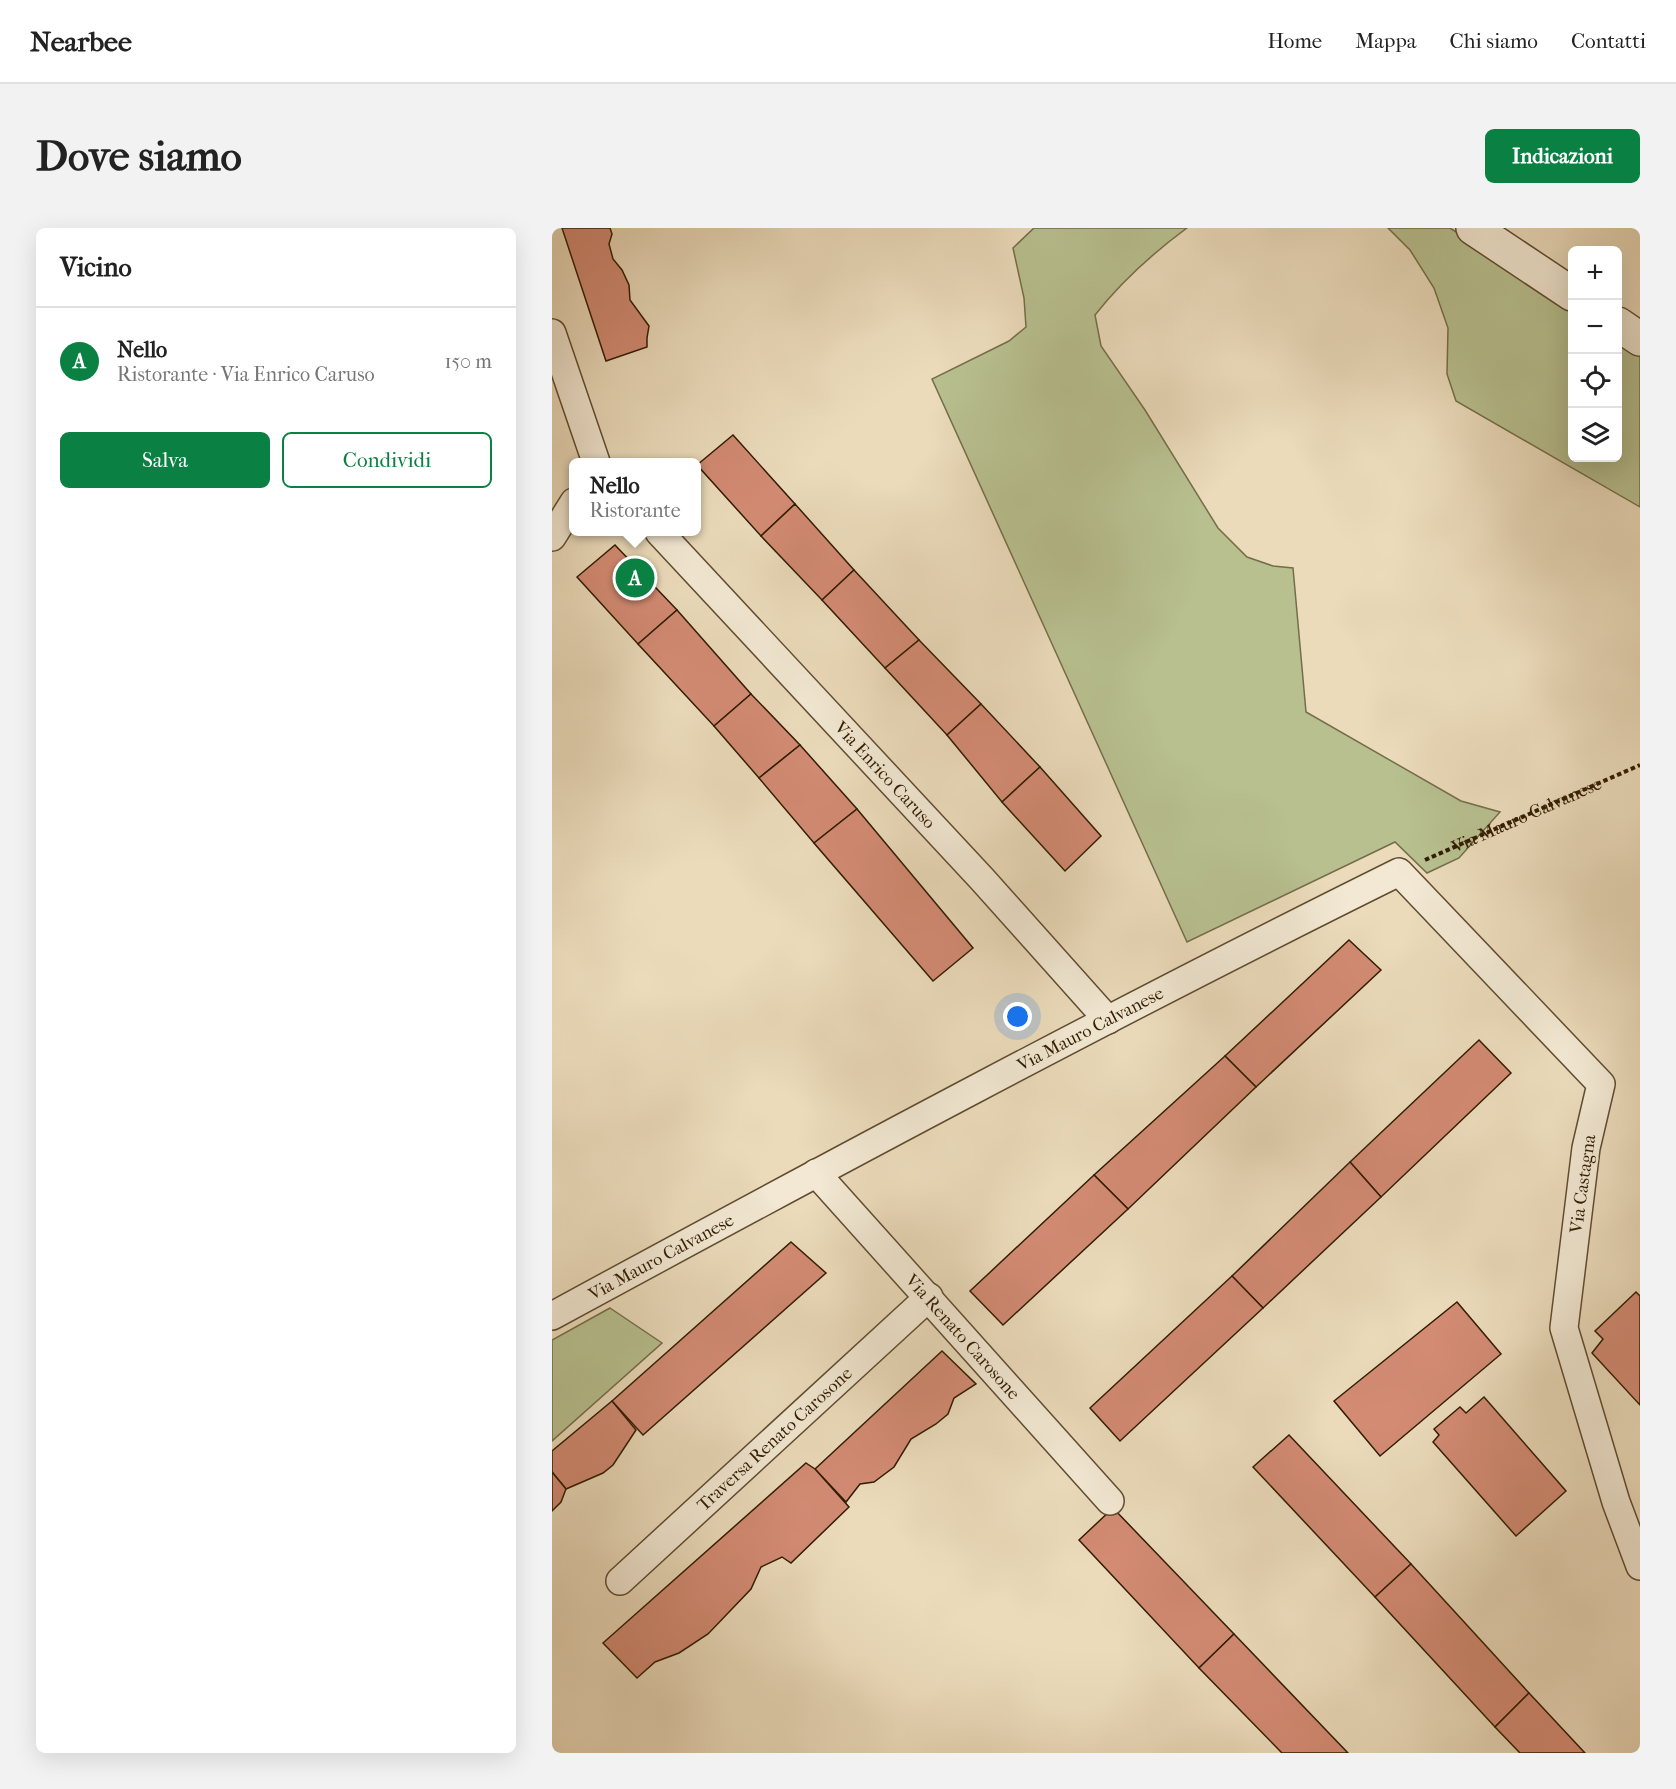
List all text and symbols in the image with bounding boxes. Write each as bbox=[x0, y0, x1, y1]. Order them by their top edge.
text: Nearbee bbox=[30, 25, 132, 58]
text: Home bbox=[1268, 29, 1322, 53]
text: Mappa bbox=[1355, 29, 1417, 53]
text: Chi siamo bbox=[1450, 29, 1538, 53]
text: Contatti bbox=[1571, 29, 1646, 53]
button: Indicazioni bbox=[1485, 129, 1640, 183]
text: Dove siamo bbox=[36, 132, 242, 181]
map controls bbox=[1568, 246, 1622, 462]
button: + bbox=[1568, 246, 1622, 300]
text: Vicino bbox=[60, 252, 132, 283]
button: − bbox=[1568, 300, 1622, 354]
text: Nello bbox=[117, 337, 167, 363]
text: A bbox=[73, 350, 86, 373]
text: 150 m bbox=[444, 350, 492, 373]
button: locate bbox=[1568, 354, 1622, 408]
text: Ristorante · Via Enrico Caruso bbox=[117, 363, 375, 386]
button: layers bbox=[1568, 408, 1622, 462]
button: Salva bbox=[60, 432, 270, 488]
button: Condividi bbox=[282, 432, 492, 488]
popup bbox=[569, 458, 701, 536]
text: Nello bbox=[589, 473, 640, 499]
text: Ristorante bbox=[589, 499, 681, 522]
pin: A bbox=[616, 556, 655, 600]
street label: Via Enrico Caruso bbox=[830, 716, 940, 833]
street label: Via Mauro Calvanese bbox=[1447, 773, 1605, 858]
street label: Via Mauro Calvanese bbox=[1013, 982, 1167, 1076]
your location bbox=[1003, 1002, 1032, 1031]
street label: Via Castagna bbox=[1566, 1133, 1600, 1236]
street label: Via Mauro Calvanese bbox=[584, 1209, 737, 1305]
street label: Via Renato Carosone bbox=[901, 1269, 1025, 1404]
street label: Traversa Renato Carosone bbox=[693, 1363, 856, 1515]

